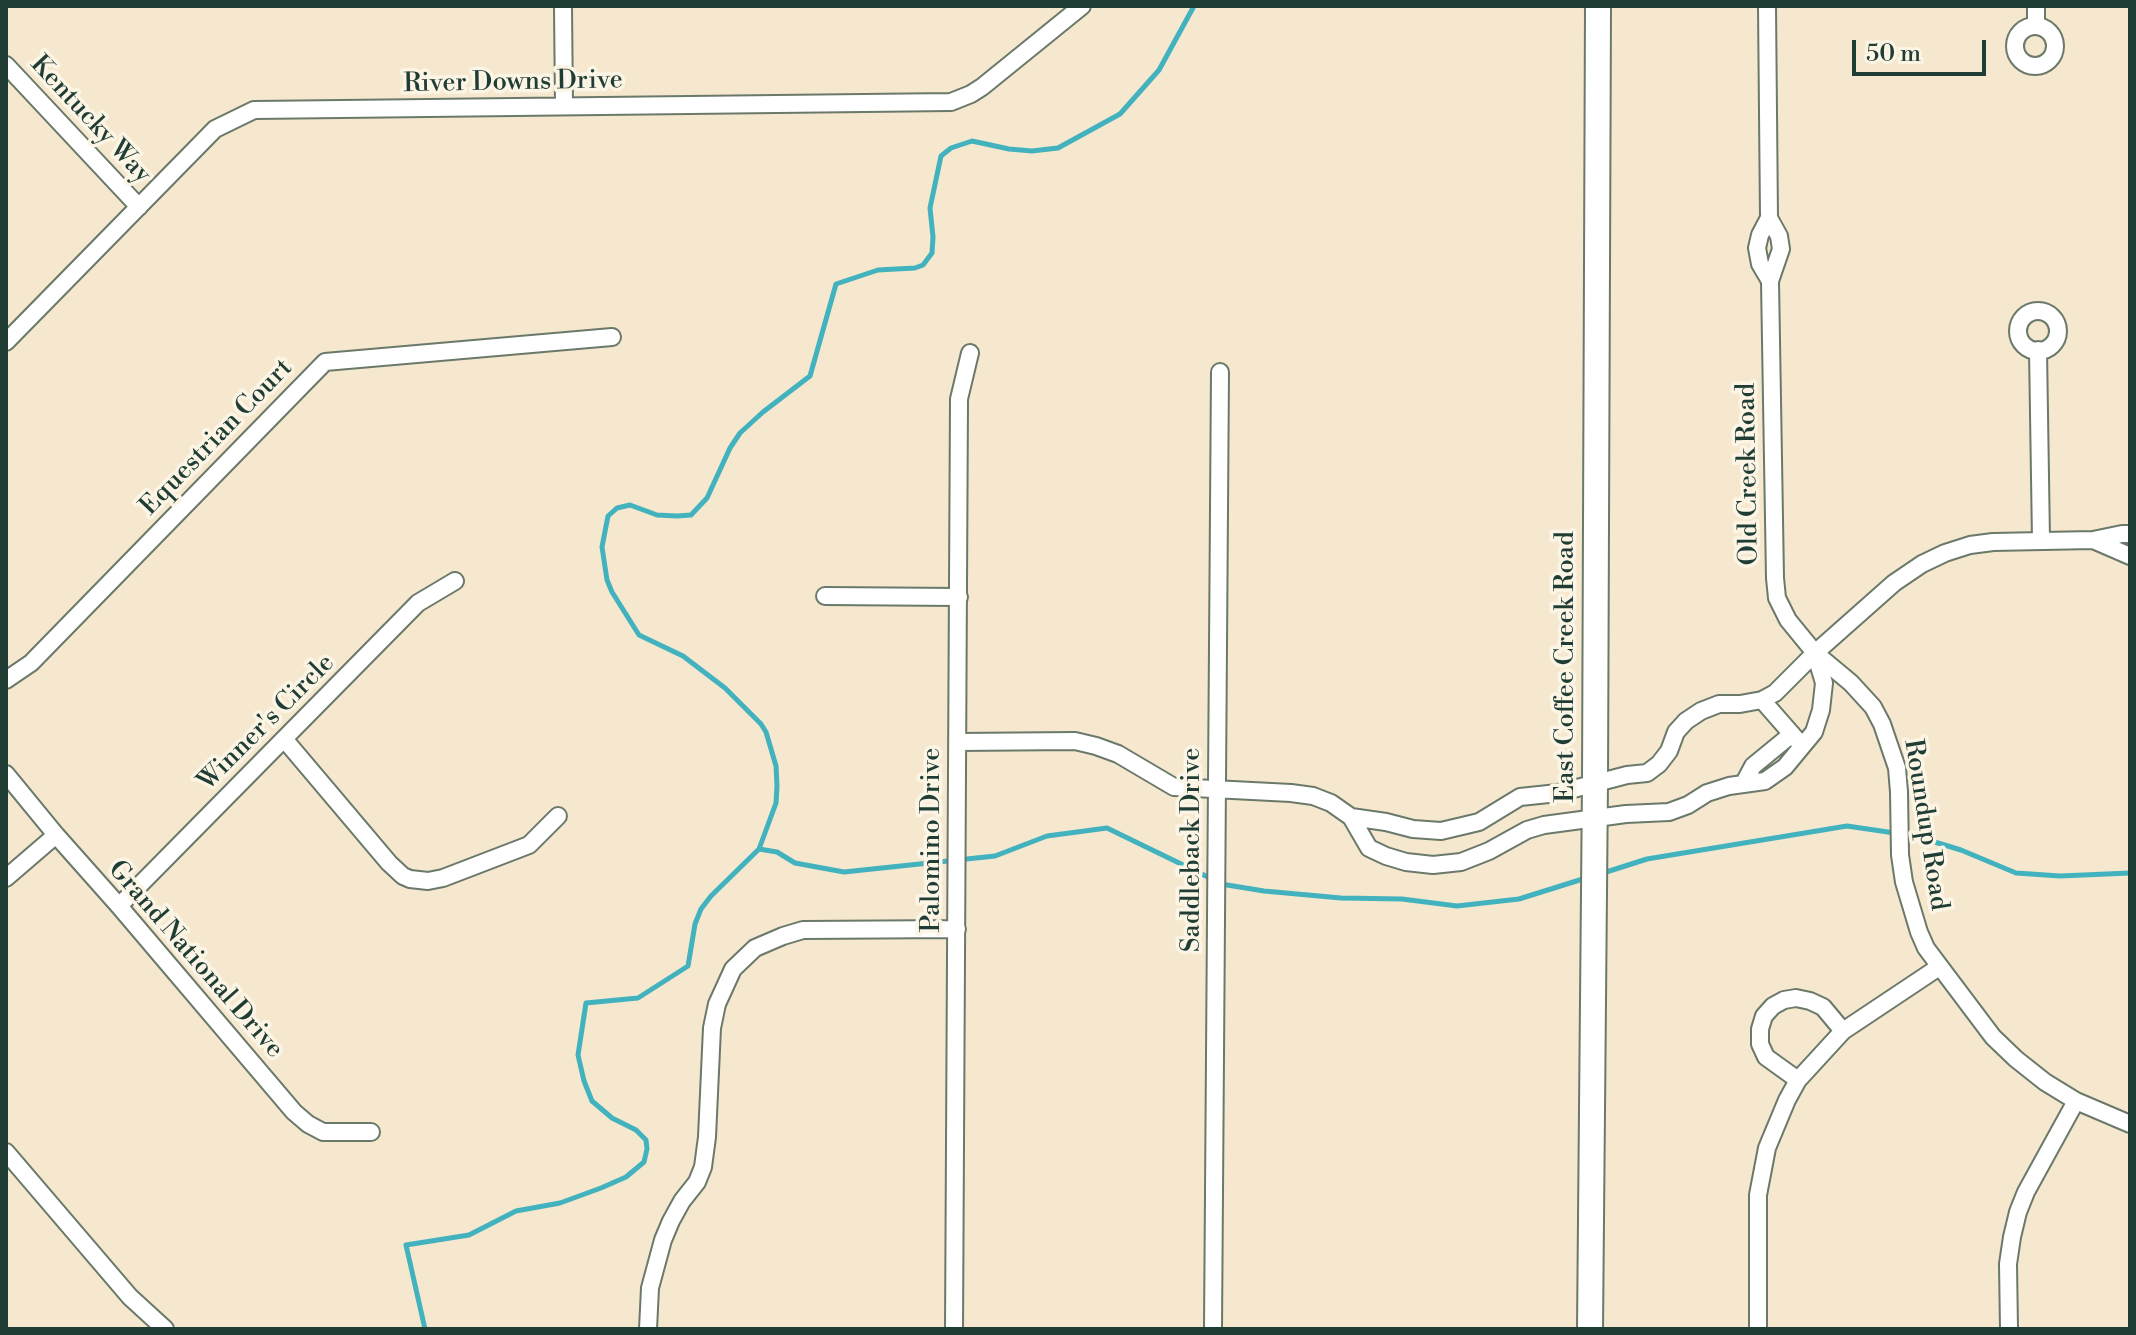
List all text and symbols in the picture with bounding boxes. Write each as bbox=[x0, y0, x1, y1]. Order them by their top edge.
scale bar bbox=[1856, 24, 1990, 74]
text: 50 m bbox=[1866, 39, 1921, 69]
street label: Kentucky Way bbox=[23, 50, 157, 190]
street label: River Downs Drive bbox=[403, 65, 623, 101]
street label: Equestrian Court bbox=[134, 353, 300, 523]
street label: Old Creek Road bbox=[1732, 382, 1766, 566]
street label: East Coffee Creek Road bbox=[1551, 531, 1583, 803]
street label: Winner's Circle bbox=[192, 648, 342, 798]
street label: Roundup Road bbox=[1896, 737, 1954, 913]
street label: Palomino Drive bbox=[917, 748, 949, 932]
street label: Saddleback Drive bbox=[1177, 748, 1209, 952]
street label: Grand National Drive bbox=[101, 855, 289, 1065]

